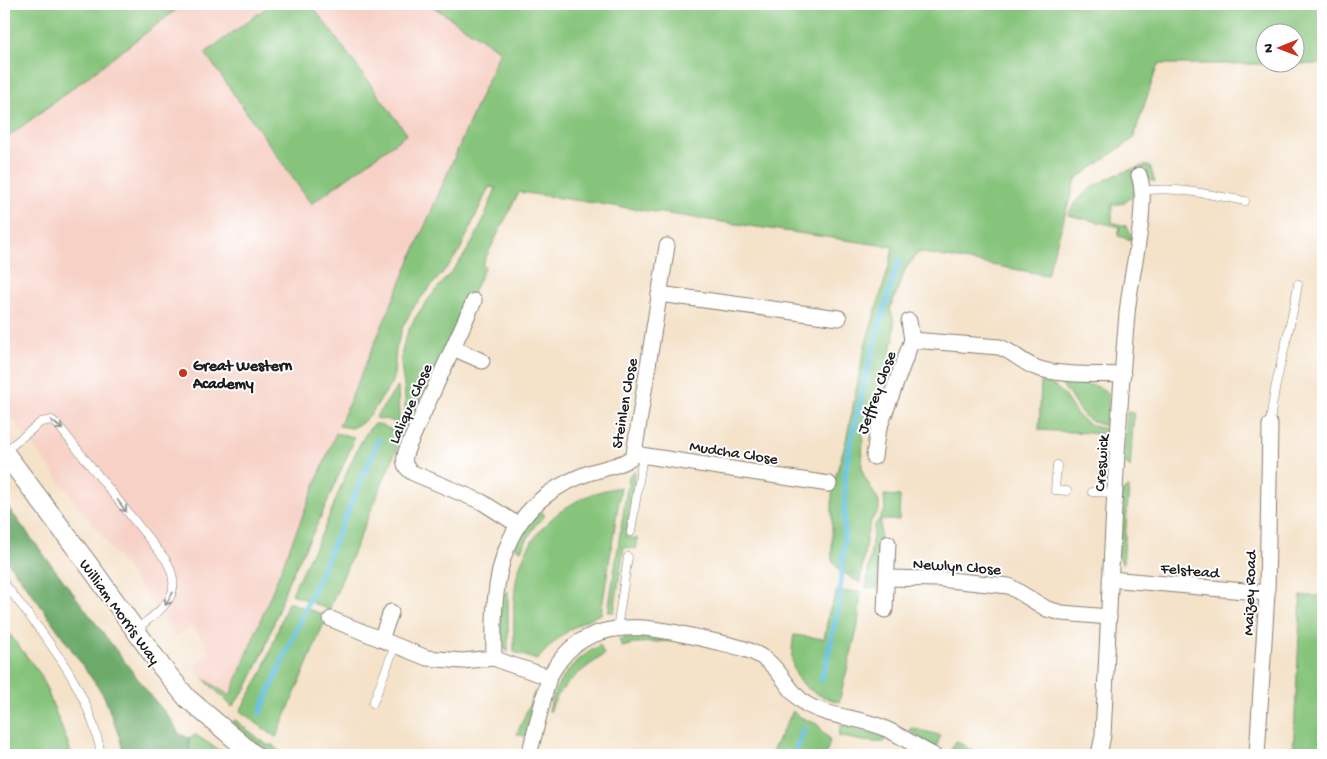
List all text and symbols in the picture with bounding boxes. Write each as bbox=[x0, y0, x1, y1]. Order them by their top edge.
north arrow bbox=[1254, 22, 1304, 72]
text: N bbox=[1261, 43, 1278, 53]
street label: Jeffrey Close bbox=[855, 348, 902, 437]
street label: Steinlen Close bbox=[609, 356, 644, 450]
place label: Great Western Academy bbox=[192, 358, 292, 395]
street label: Lalique Close bbox=[386, 361, 439, 447]
marker: Great Western Academy bbox=[177, 367, 189, 379]
one-way arrow bbox=[50, 419, 63, 430]
street label: Creswick bbox=[1092, 432, 1115, 492]
street label: Mudcha Close bbox=[688, 438, 780, 471]
one-way arrow bbox=[117, 499, 128, 512]
street label: Maizey Road bbox=[1241, 549, 1263, 636]
street label: Newlyn Close bbox=[912, 556, 1002, 581]
street label: William Morris Way bbox=[73, 557, 163, 670]
street label: Felstead bbox=[1159, 560, 1221, 585]
one-way arrow bbox=[164, 591, 174, 606]

